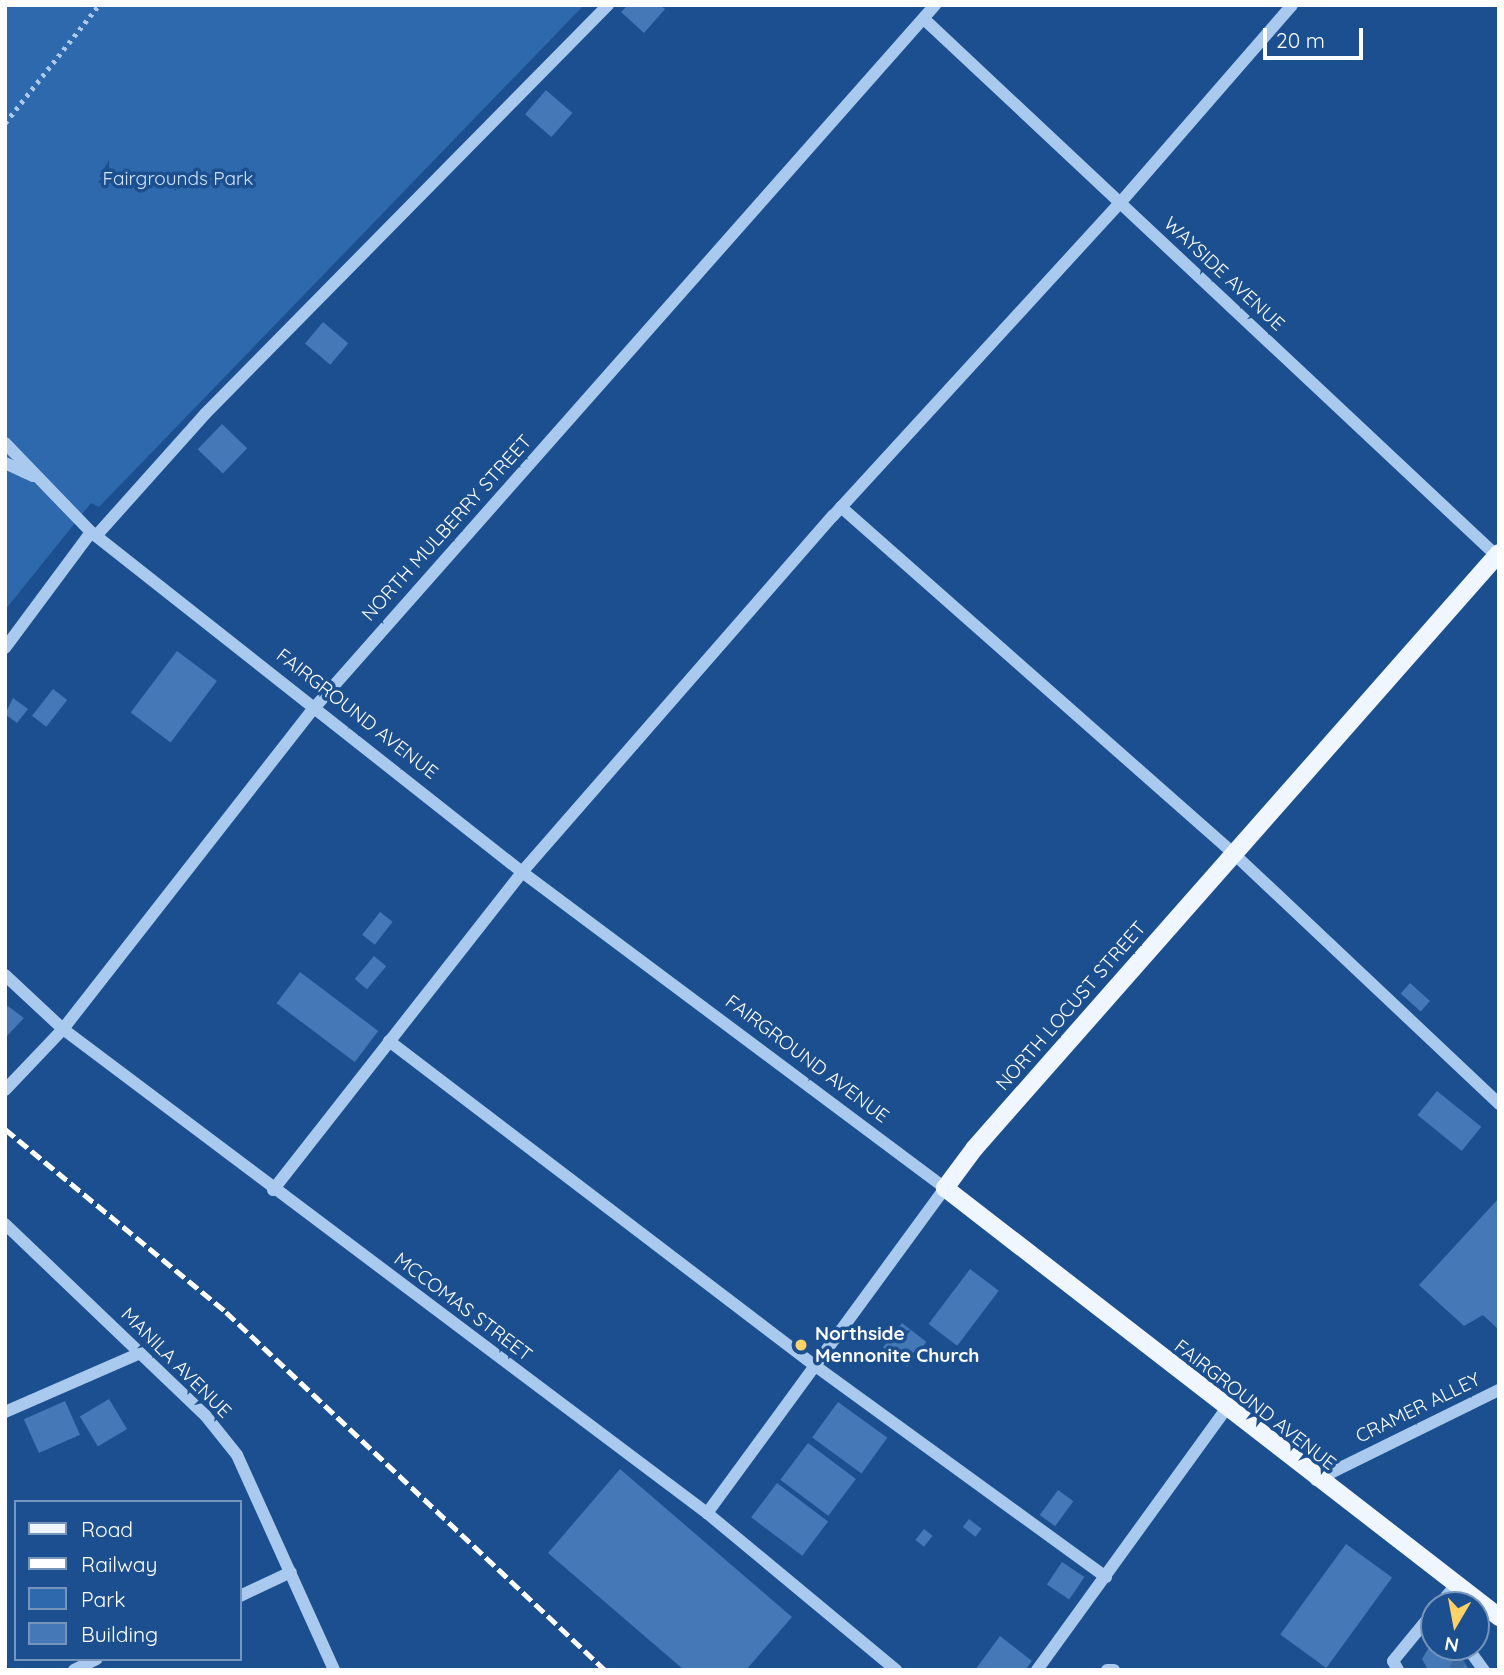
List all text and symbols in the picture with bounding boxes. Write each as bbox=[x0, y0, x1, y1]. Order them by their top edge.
scale bar bbox=[1266, 14, 1366, 58]
text: 20 m bbox=[1276, 27, 1325, 53]
park label: Fairgrounds Park bbox=[103, 168, 253, 190]
street label: WAYSIDE AVENUE bbox=[1159, 212, 1289, 336]
street label: NORTH MULBERRY STREET bbox=[357, 430, 537, 626]
street label: FAIRGROUND AVENUE bbox=[272, 644, 442, 784]
street label: NORTH LOCUST STREET bbox=[991, 917, 1151, 1095]
street label: FAIRGROUND AVENUE bbox=[721, 990, 893, 1128]
street label: MCCOMAS STREET bbox=[389, 1248, 537, 1366]
street label: MANILA AVENUE bbox=[116, 1303, 236, 1423]
place label: Northside Mennonite Church bbox=[815, 1323, 979, 1367]
street label: FAIRGROUND AVENUE bbox=[1170, 1335, 1340, 1475]
marker: Northside Mennonite Church bbox=[793, 1337, 809, 1353]
street label: CRAMER ALLEY bbox=[1352, 1368, 1484, 1448]
legend bbox=[14, 1500, 242, 1661]
text: Road bbox=[81, 1516, 133, 1542]
text: Railway bbox=[81, 1551, 157, 1577]
text: Park bbox=[81, 1586, 125, 1612]
north arrow bbox=[1420, 1591, 1490, 1661]
text: Building bbox=[81, 1621, 158, 1647]
text: N bbox=[1443, 1632, 1461, 1658]

